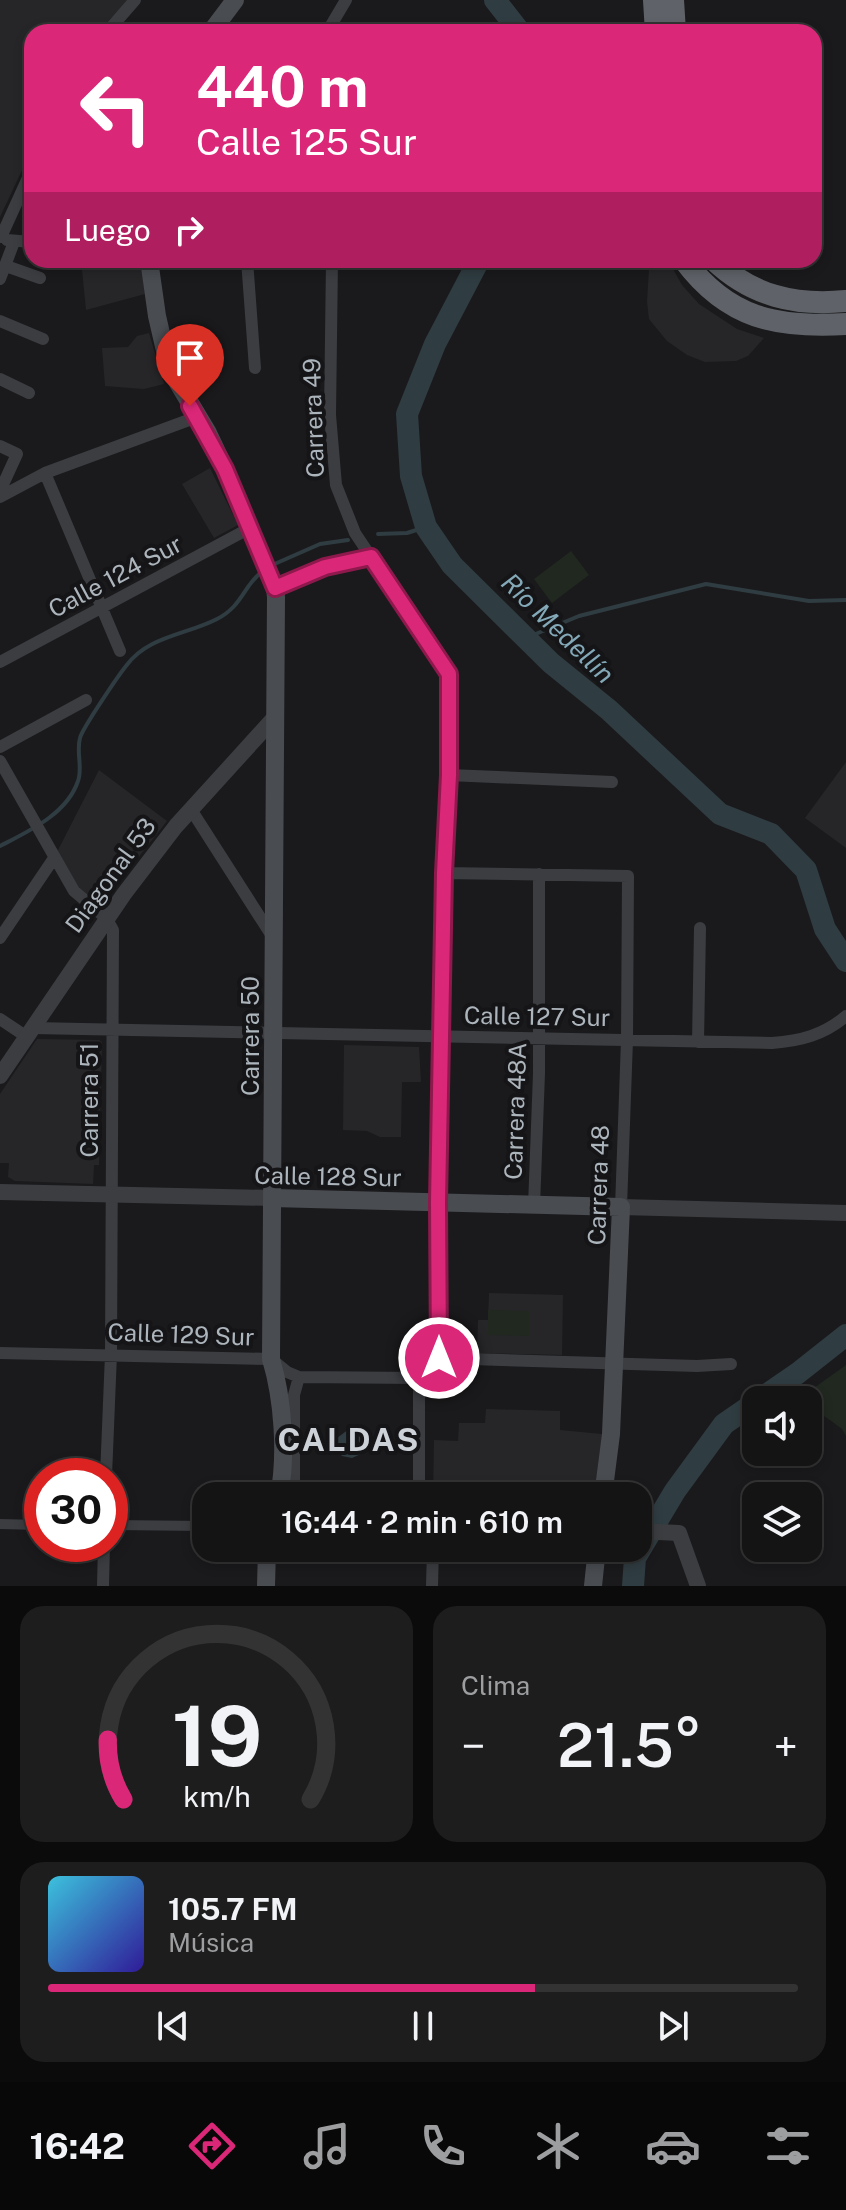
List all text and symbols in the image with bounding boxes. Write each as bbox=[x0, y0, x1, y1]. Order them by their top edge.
text: 440 m bbox=[196, 54, 368, 120]
icon: left bbox=[64, 56, 168, 160]
text: Calle 125 Sur bbox=[196, 121, 417, 163]
icon: right bbox=[167, 208, 211, 252]
text: Luego bbox=[64, 212, 151, 248]
pin bbox=[156, 324, 224, 406]
icon: arrive bbox=[168, 336, 212, 380]
street label: Carrera 49 bbox=[297, 358, 329, 478]
street label: Calle 124 Sur bbox=[44, 529, 186, 623]
water label: Río Medellín bbox=[495, 567, 621, 689]
street label: Diagonal 53 bbox=[59, 812, 161, 938]
street label: Carrera 50 bbox=[236, 976, 264, 1096]
street label: Calle 127 Sur bbox=[464, 1001, 610, 1031]
street label: Carrera 48A bbox=[499, 1042, 531, 1180]
street label: Carrera 51 bbox=[75, 1043, 103, 1158]
street label: Carrera 48 bbox=[582, 1124, 614, 1246]
street label: Calle 128 Sur bbox=[254, 1161, 402, 1191]
position arrow bbox=[397, 1316, 481, 1400]
street label: Calle 129 Sur bbox=[107, 1317, 255, 1351]
map controls bbox=[742, 1386, 822, 1562]
button: sound bbox=[742, 1386, 822, 1466]
district label: CALDAS bbox=[278, 1421, 420, 1458]
speed limit sign: 30 bbox=[24, 1458, 128, 1562]
button: layers bbox=[742, 1482, 822, 1562]
text: 16:44 · 2 min · 610 m bbox=[281, 1504, 563, 1540]
text: Clima bbox=[461, 1670, 530, 1701]
text: 19 bbox=[171, 1687, 262, 1785]
text: 21.5° bbox=[557, 1710, 702, 1781]
text: − bbox=[461, 1720, 485, 1772]
text: + bbox=[774, 1720, 798, 1772]
text: km/h bbox=[183, 1780, 250, 1813]
text: 105.7 FM bbox=[168, 1891, 298, 1927]
text: Música bbox=[168, 1927, 254, 1958]
icon: previous bbox=[151, 2004, 195, 2048]
icon: pause bbox=[401, 2004, 445, 2048]
icon: next bbox=[651, 2004, 695, 2048]
icon: directions bbox=[184, 2118, 240, 2174]
icon: music bbox=[299, 2118, 355, 2174]
icon: phone bbox=[415, 2118, 471, 2174]
icon: climate bbox=[530, 2118, 586, 2174]
icon: car bbox=[645, 2118, 701, 2174]
icon: filters bbox=[760, 2118, 816, 2174]
text: 16:42 bbox=[30, 2125, 125, 2167]

